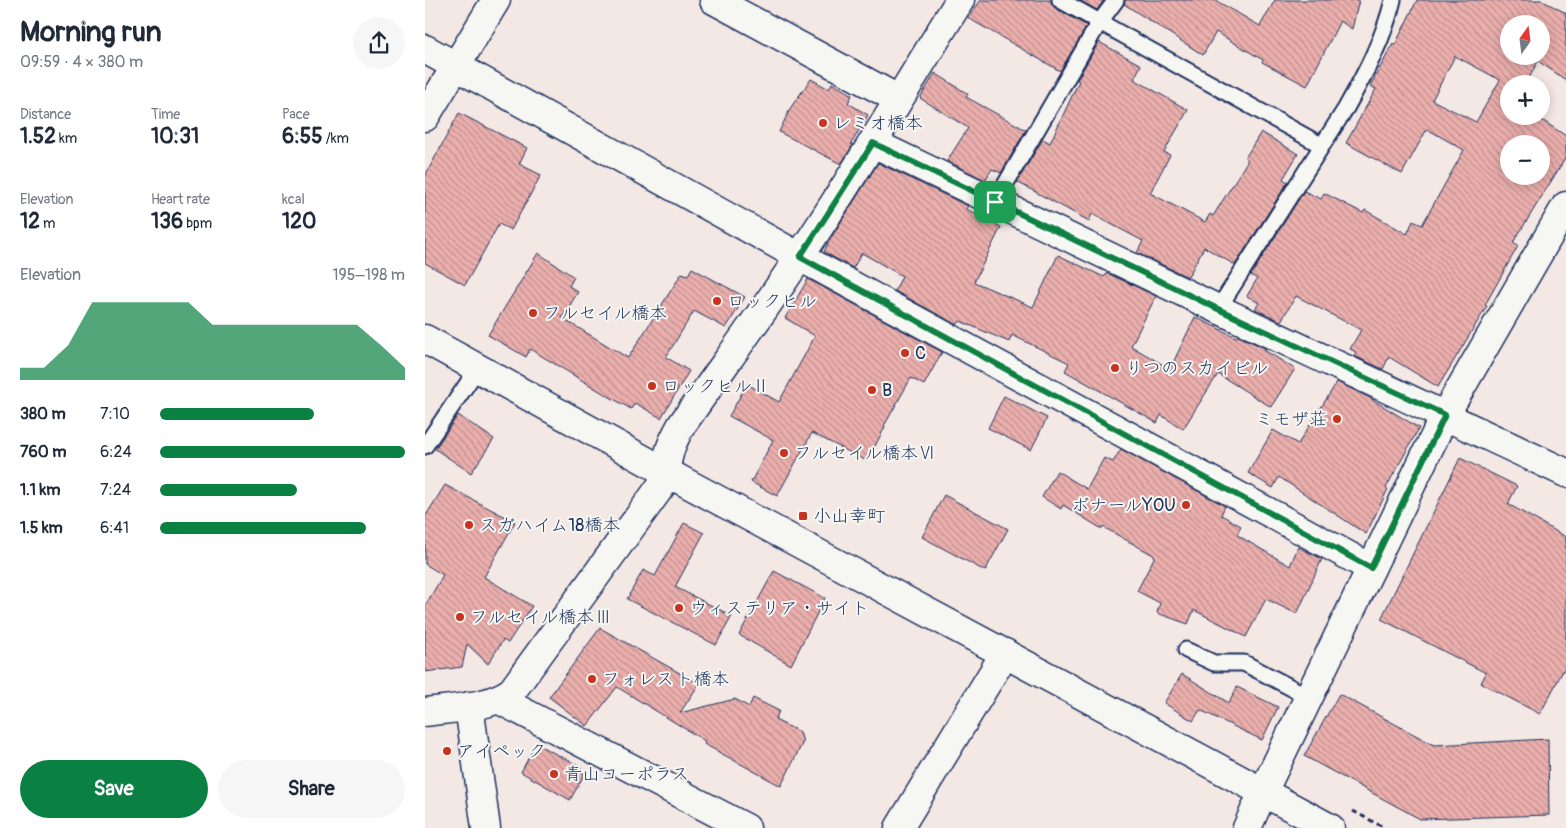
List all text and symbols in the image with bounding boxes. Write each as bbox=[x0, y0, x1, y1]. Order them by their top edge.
text: Morning run bbox=[20, 15, 162, 50]
north arrow bbox=[1500, 15, 1550, 65]
map controls bbox=[1500, 15, 1550, 185]
button: share bbox=[353, 17, 405, 69]
text: 09:59 · 4 × 380 m bbox=[20, 52, 143, 72]
button: + bbox=[1500, 75, 1550, 125]
text: Distance bbox=[20, 106, 71, 123]
text: Time bbox=[151, 106, 180, 123]
text: Pace bbox=[282, 106, 310, 123]
place label: レミオ橋本 bbox=[833, 112, 923, 135]
marker: レミオ橋本 bbox=[817, 117, 829, 129]
text: 1.52 bbox=[20, 123, 56, 150]
text: 10:31 bbox=[151, 123, 199, 150]
text: 6:55 bbox=[282, 123, 323, 150]
text: km bbox=[56, 130, 77, 147]
text: /km bbox=[323, 130, 349, 147]
button: − bbox=[1500, 135, 1550, 185]
pin bbox=[974, 181, 1016, 223]
icon: arrive bbox=[981, 188, 1009, 216]
text: Elevation bbox=[20, 191, 73, 208]
text: Heart rate bbox=[151, 191, 210, 208]
text: kcal bbox=[282, 191, 305, 208]
text: 12 bbox=[20, 208, 40, 235]
text: 136 bbox=[151, 208, 183, 235]
text: 120 bbox=[282, 208, 316, 235]
text: m bbox=[40, 215, 55, 232]
text: bpm bbox=[183, 215, 212, 232]
text: Elevation bbox=[20, 265, 81, 285]
text: 195–198 m bbox=[332, 265, 405, 285]
place label: ロックヒル bbox=[727, 290, 817, 313]
marker: ロックヒル bbox=[711, 295, 723, 307]
place label: フルセイル橋本 bbox=[543, 302, 667, 325]
marker: フルセイル橋本 bbox=[527, 307, 539, 319]
place label: C bbox=[915, 342, 926, 365]
marker: C bbox=[899, 347, 911, 359]
place label: りつのスカイビル bbox=[1125, 357, 1268, 380]
marker: りつのスカイビル bbox=[1109, 362, 1121, 374]
place label: ロックヒルⅡ bbox=[662, 375, 770, 398]
place label: B bbox=[882, 379, 892, 402]
marker: ロックヒルⅡ bbox=[646, 380, 658, 392]
marker: B bbox=[866, 384, 878, 396]
text: 380 m bbox=[20, 404, 66, 424]
text: 7:10 bbox=[100, 404, 130, 424]
place label: ミモザ荘 bbox=[1255, 408, 1327, 431]
marker: ミモザ荘 bbox=[1331, 413, 1343, 425]
text: 760 m bbox=[20, 442, 66, 462]
text: 6:24 bbox=[100, 442, 132, 462]
place label: フルセイル橋本Ⅵ bbox=[794, 442, 936, 465]
marker: フルセイル橋本Ⅵ bbox=[778, 447, 790, 459]
text: 1.1 km bbox=[20, 480, 60, 500]
text: 7:24 bbox=[100, 480, 131, 500]
place label: ボナールYOU bbox=[1071, 494, 1176, 517]
marker: ボナールYOU bbox=[1180, 499, 1192, 511]
place label: 小山幸町 bbox=[813, 505, 885, 528]
marker: 小山幸町 bbox=[797, 510, 809, 522]
place label: スガハイム18橋本 bbox=[479, 514, 620, 537]
text: 1.5 km bbox=[20, 518, 63, 538]
text: 6:41 bbox=[100, 518, 129, 538]
marker: スガハイム18橋本 bbox=[463, 519, 475, 531]
place label: ウィステリア・サイト bbox=[689, 597, 869, 620]
marker: ウィステリア・サイト bbox=[673, 602, 685, 614]
place label: フルセイル橋本Ⅲ bbox=[470, 606, 612, 629]
marker: フルセイル橋本Ⅲ bbox=[454, 611, 466, 623]
place label: フォレスト橋本 bbox=[602, 668, 729, 691]
marker: フォレスト橋本 bbox=[586, 673, 598, 685]
place label: アイペック bbox=[457, 740, 546, 763]
marker: アイペック bbox=[441, 745, 453, 757]
button: Save bbox=[20, 760, 208, 818]
button: Share bbox=[218, 760, 405, 818]
place label: 青山コーポラス bbox=[564, 763, 689, 786]
marker: 青山コーポラス bbox=[548, 768, 560, 780]

